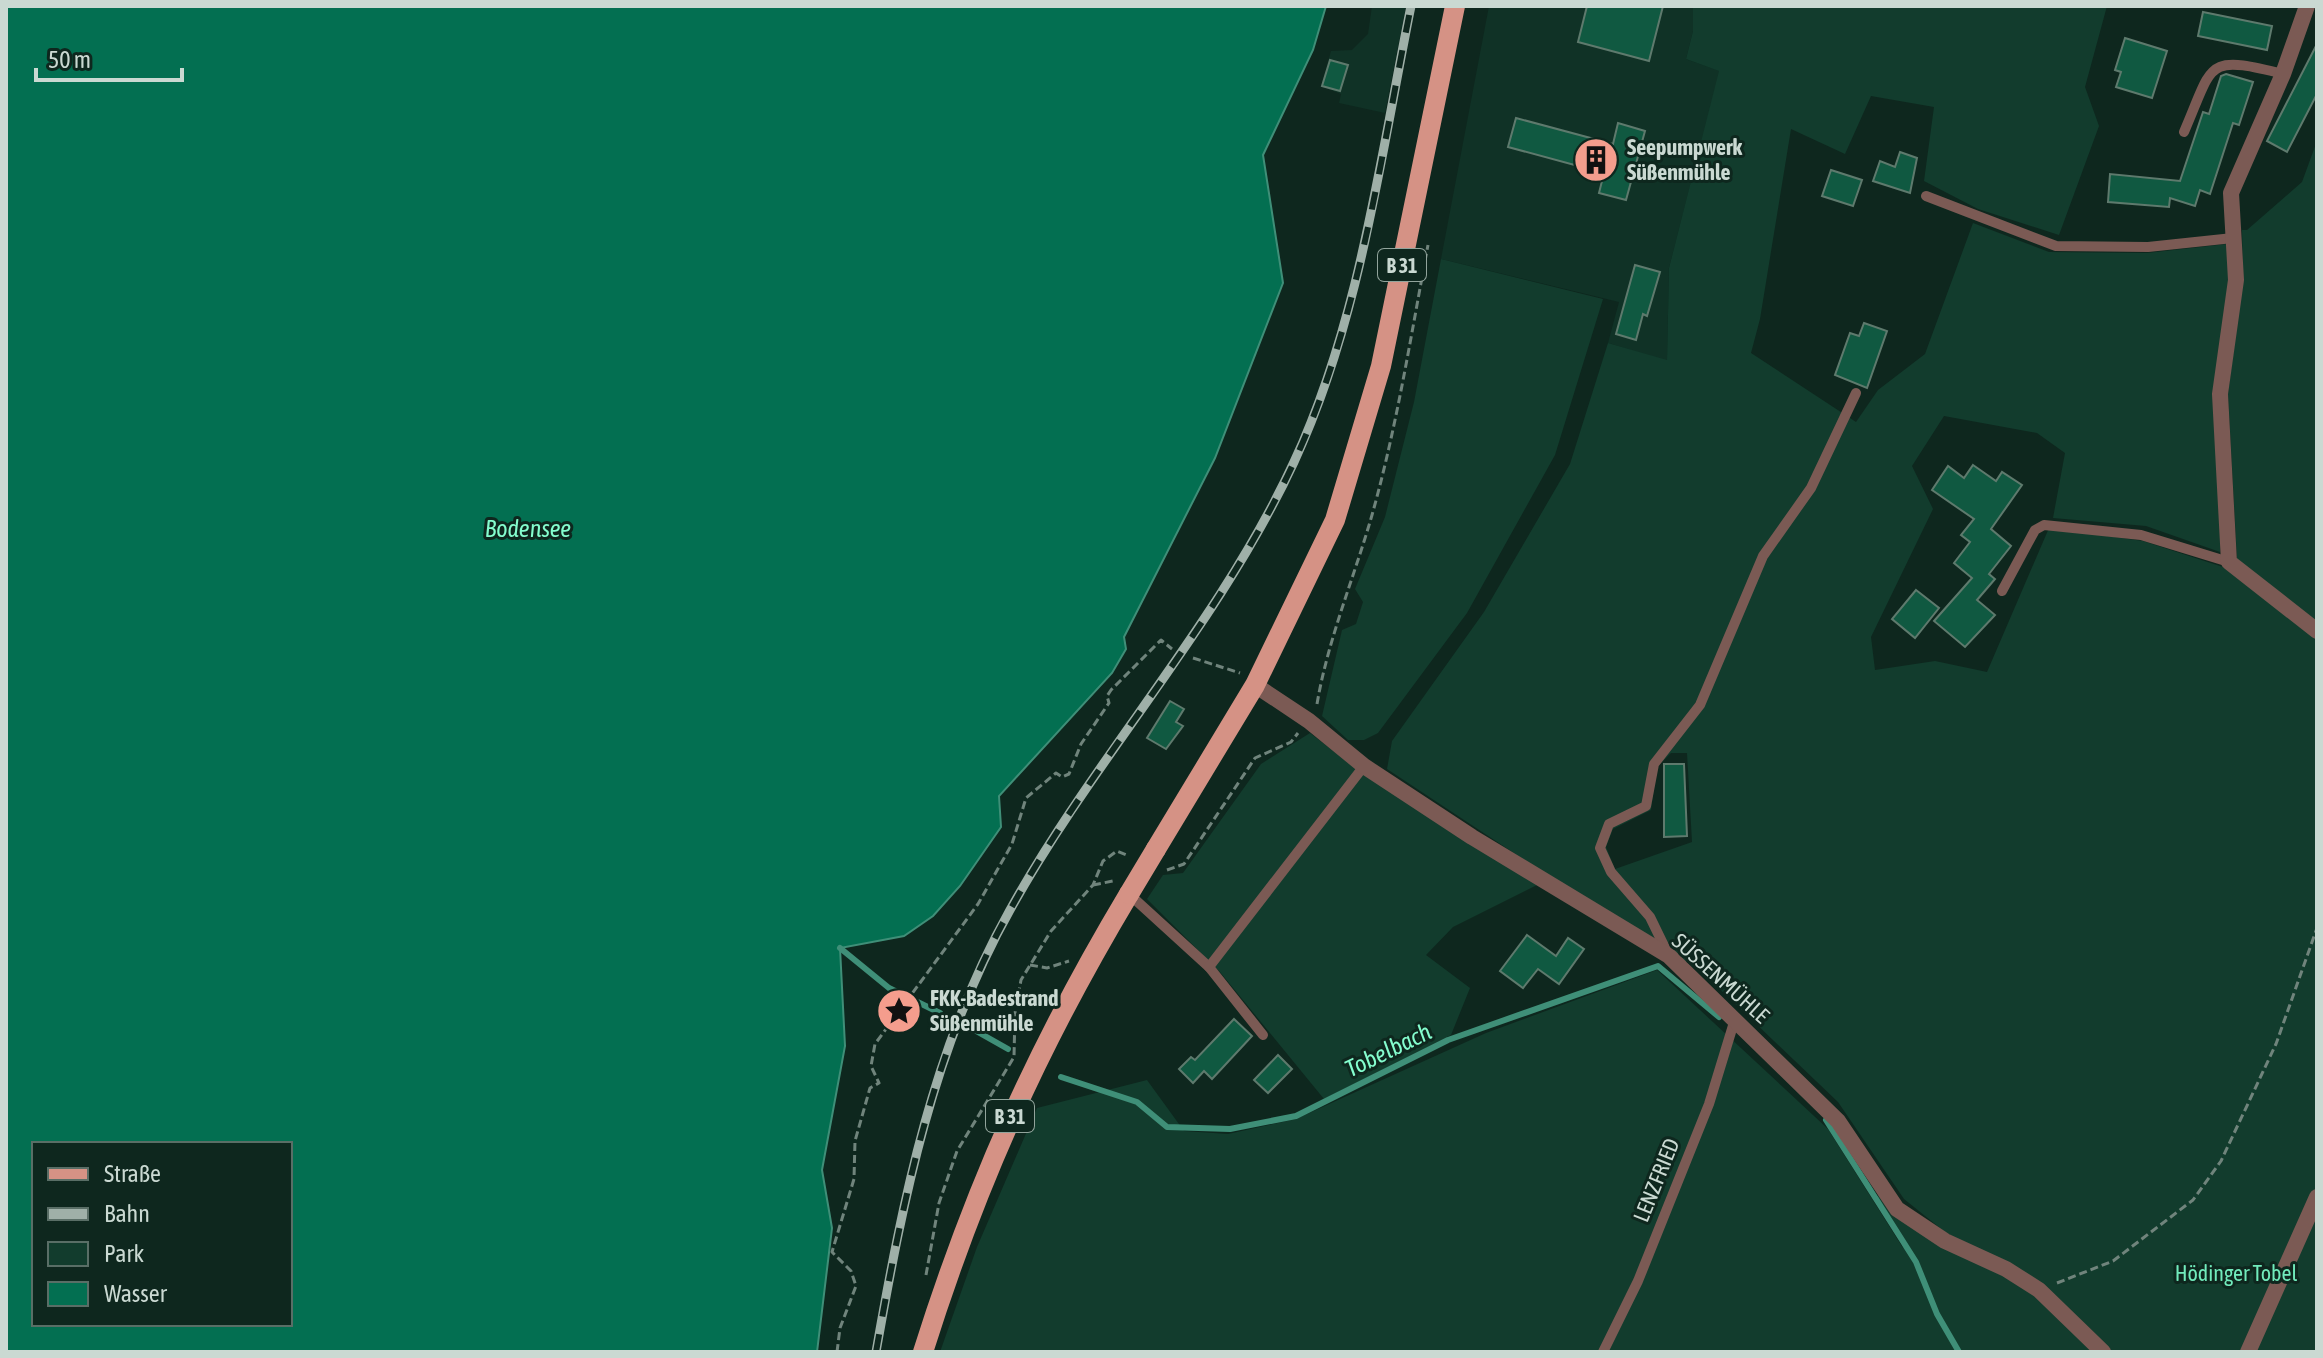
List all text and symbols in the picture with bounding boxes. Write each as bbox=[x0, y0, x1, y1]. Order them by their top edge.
scale bar bbox=[36, 32, 182, 82]
text: 50 m bbox=[48, 46, 91, 73]
place label: Seepumpwerk Süßenmühle bbox=[1627, 134, 1743, 185]
building icon: Seepumpwerk Süßenmühle bbox=[1572, 136, 1620, 184]
road number: B 31 bbox=[1378, 249, 1426, 281]
water label: Bodensee bbox=[485, 515, 571, 542]
street label: SÜSSENMÜHLE bbox=[1667, 928, 1775, 1029]
place label: FKK-Badestrand Süßenmühle bbox=[930, 985, 1058, 1036]
place icon: FKK-Badestrand Süßenmühle bbox=[875, 987, 923, 1035]
water label: Tobelbach bbox=[1341, 1018, 1436, 1082]
road number: B 31 bbox=[986, 1100, 1034, 1132]
street label: LENZFRIED bbox=[1627, 1134, 1685, 1226]
legend bbox=[32, 1142, 292, 1326]
text: Straße bbox=[104, 1160, 161, 1187]
text: Bahn bbox=[104, 1200, 150, 1227]
text: Park bbox=[104, 1240, 145, 1267]
park label: Hödinger Tobel bbox=[2175, 1260, 2298, 1286]
text: Wasser bbox=[104, 1280, 168, 1307]

